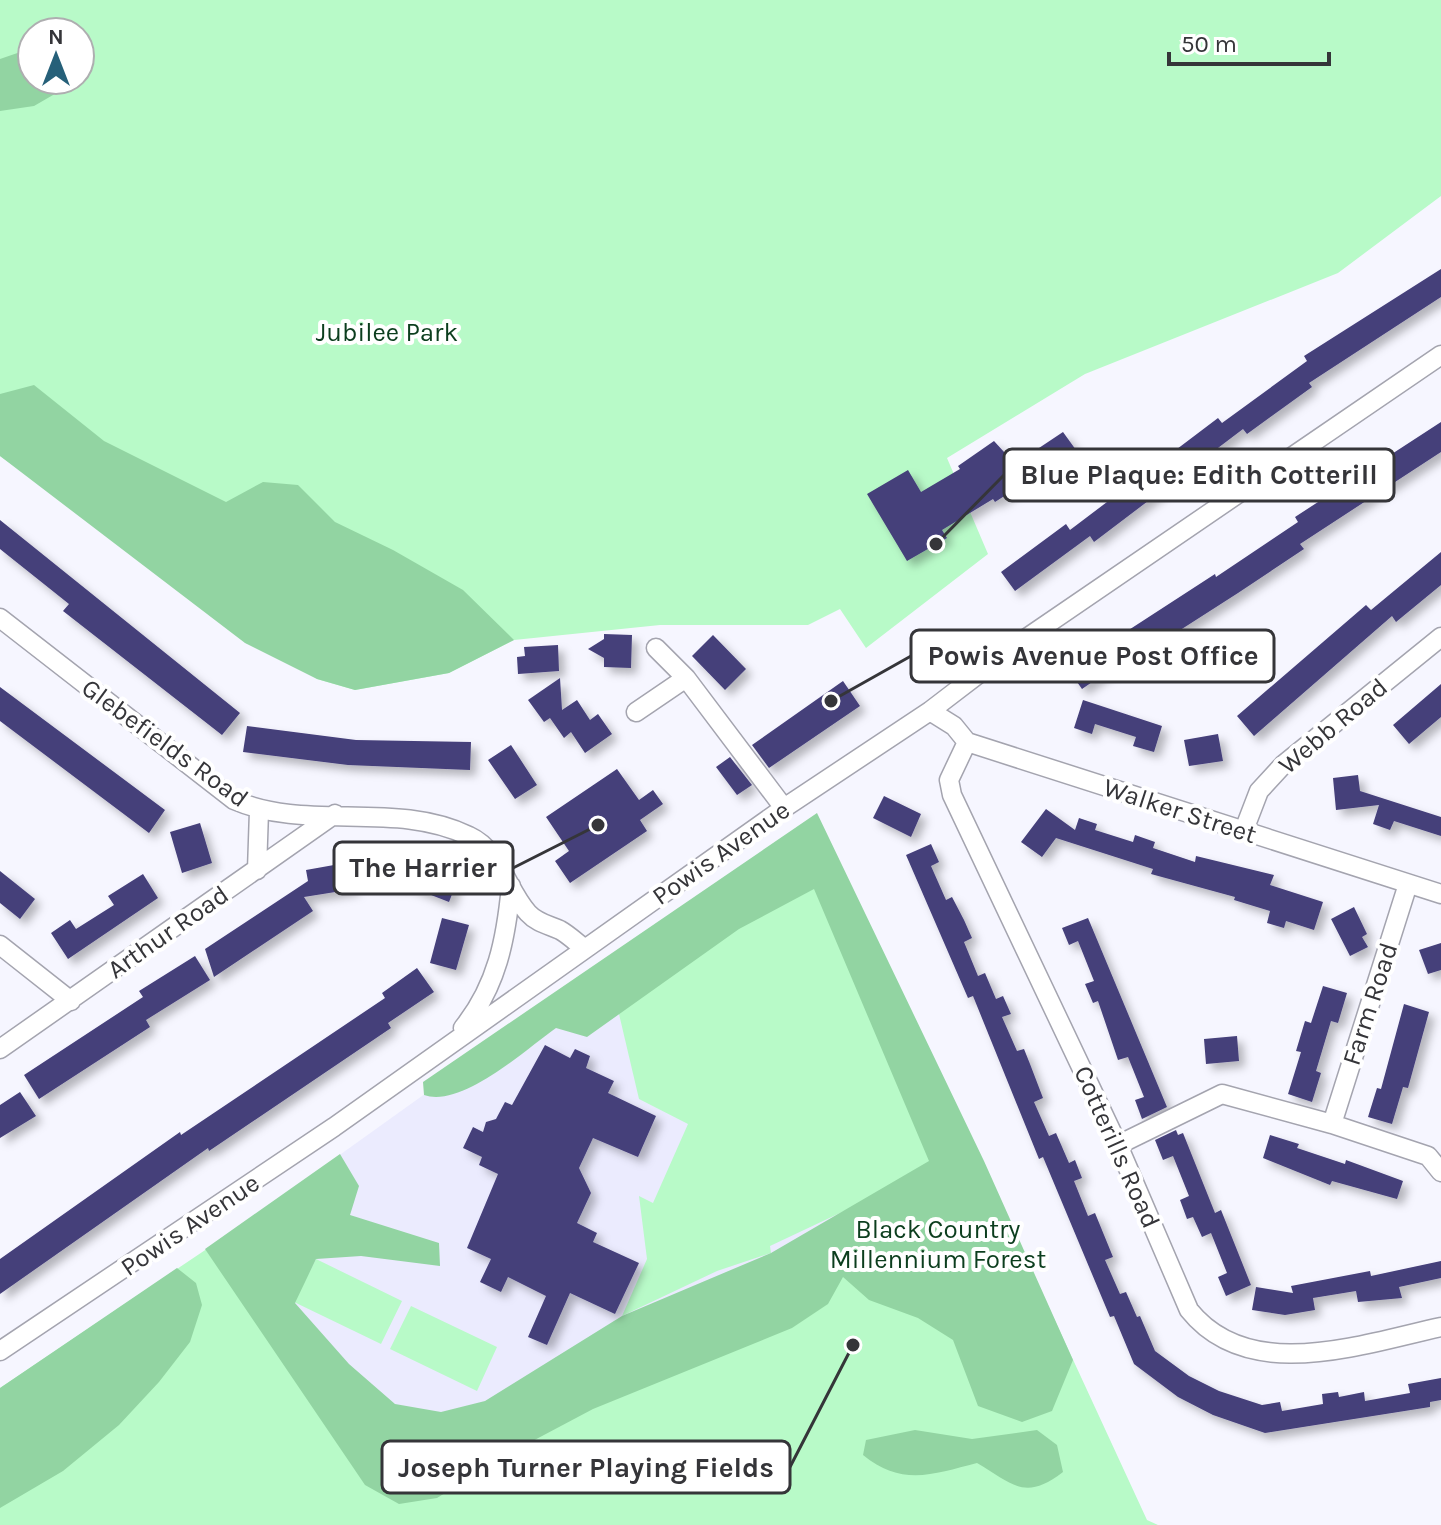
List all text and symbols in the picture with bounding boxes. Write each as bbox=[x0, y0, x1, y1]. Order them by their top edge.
north arrow bbox=[16, 16, 96, 96]
scale bar bbox=[1169, 16, 1329, 66]
text: N bbox=[48, 24, 64, 50]
text: 50 m bbox=[1181, 30, 1237, 58]
park label: Jubilee Park bbox=[316, 317, 458, 348]
callout: Blue Plaque: Edith Cotterill bbox=[1004, 449, 1394, 501]
text: Blue Plaque: Edith Cotterill bbox=[1020, 458, 1378, 491]
callout: Powis Avenue Post Office bbox=[911, 630, 1274, 682]
text: Powis Avenue Post Office bbox=[927, 639, 1259, 672]
street label: Glebefields Road bbox=[76, 672, 254, 814]
street label: Webb Road bbox=[1272, 672, 1394, 780]
street label: Walker Street bbox=[1100, 772, 1261, 850]
street label: Powis Avenue bbox=[646, 794, 796, 912]
callout: The Harrier bbox=[334, 842, 513, 894]
text: The Harrier bbox=[349, 851, 497, 884]
street label: Arthur Road bbox=[101, 879, 235, 985]
street label: Farm Road bbox=[1336, 939, 1404, 1069]
street label: Cotterills Road bbox=[1067, 1061, 1167, 1233]
street label: Powis Avenue bbox=[115, 1167, 265, 1283]
park label: Black Country Millennium Forest bbox=[830, 1214, 1046, 1275]
callout: Joseph Turner Playing Fields bbox=[382, 1441, 790, 1493]
text: Joseph Turner Playing Fields bbox=[398, 1451, 774, 1484]

